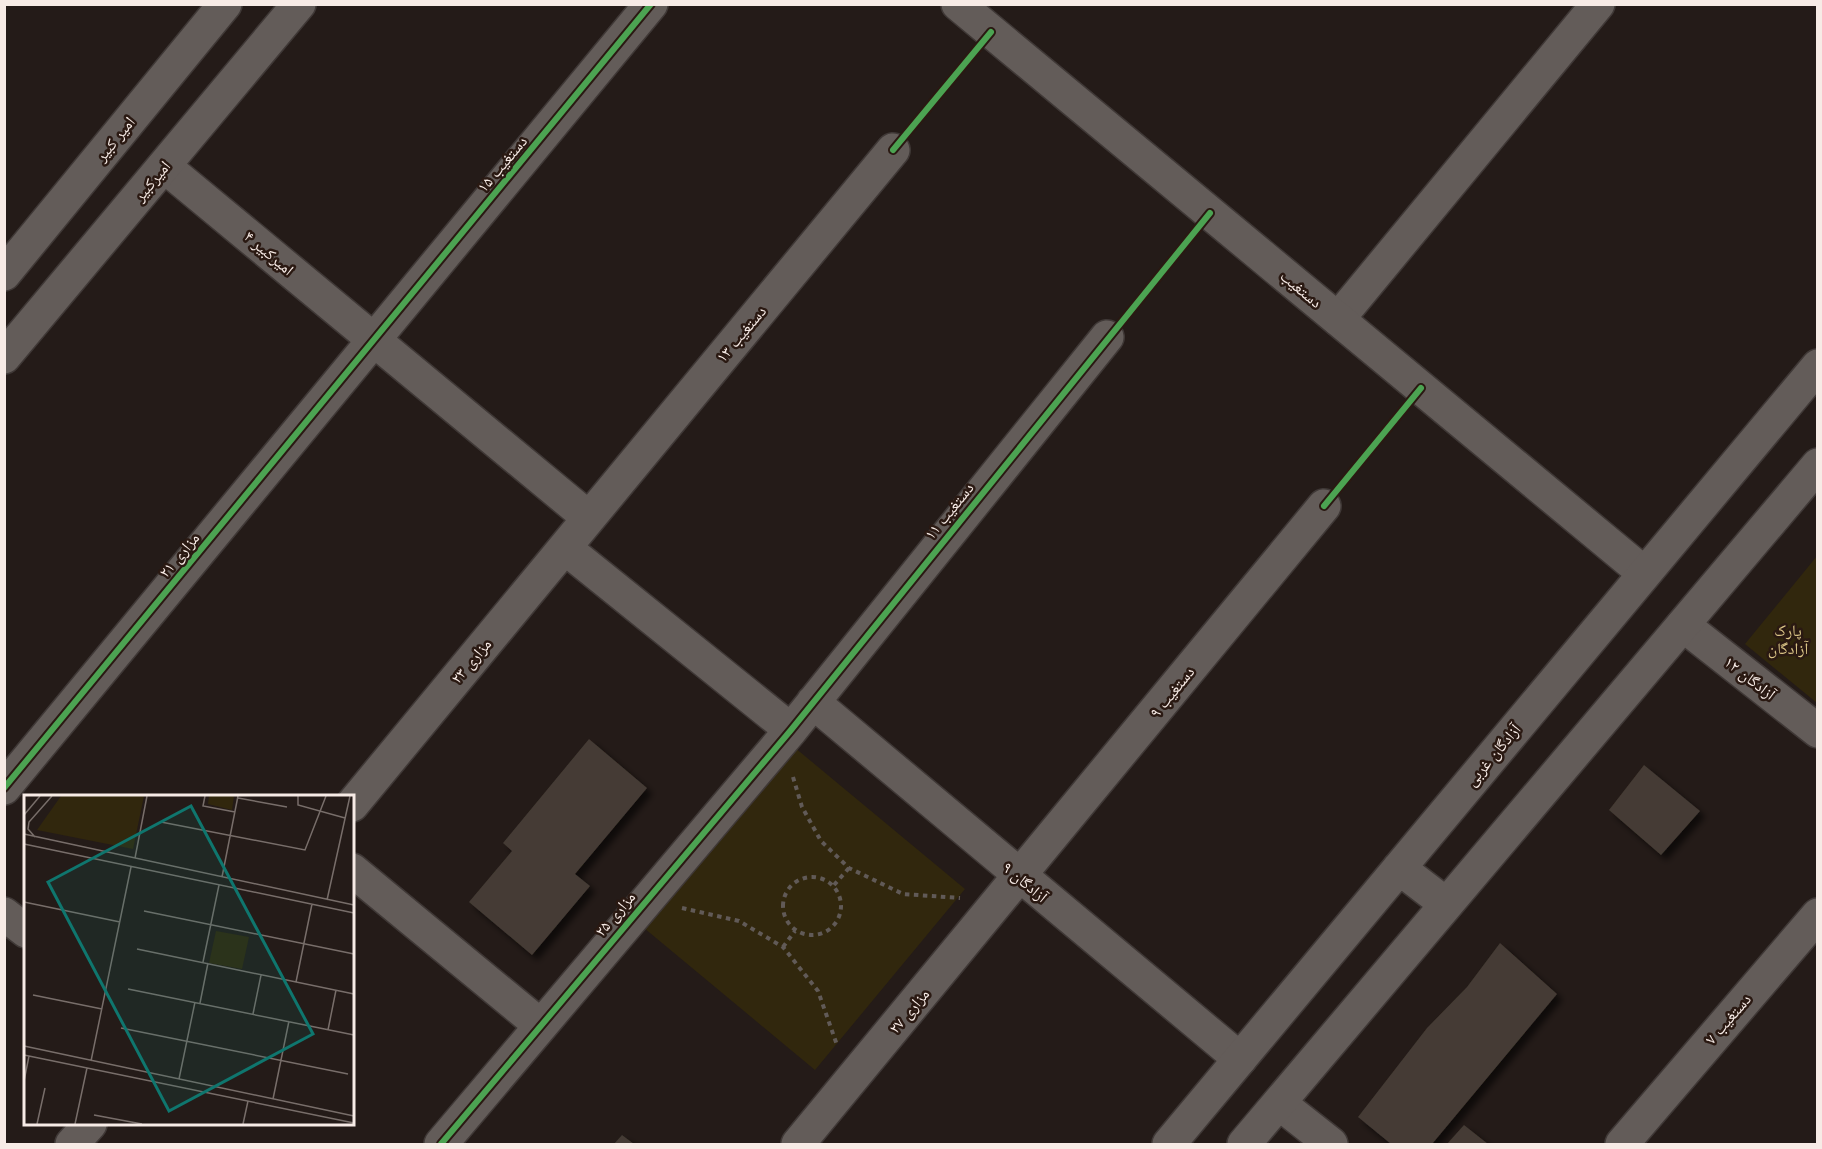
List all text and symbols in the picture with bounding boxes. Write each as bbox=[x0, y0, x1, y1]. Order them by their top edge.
street label: امیر کبیر bbox=[89, 112, 140, 167]
street label: دستغیب ۱۵ bbox=[471, 131, 533, 197]
street label: امیرکبیر bbox=[127, 156, 176, 207]
street label: امیرکبیر ۴ bbox=[239, 225, 299, 281]
street label: دستغیب bbox=[1275, 265, 1327, 313]
street label: دستغیب ۱۳ bbox=[710, 301, 772, 367]
street label: دستغیب ۱۱ bbox=[919, 478, 979, 544]
street label: مزاری ۲۱ bbox=[153, 527, 205, 583]
park label: پارک آزادگان bbox=[1768, 619, 1809, 660]
street label: مزاری ۲۳ bbox=[445, 633, 497, 689]
street label: آزادگان ۱۲ bbox=[1719, 651, 1781, 706]
street label: دستغیب ۹ bbox=[1144, 661, 1200, 723]
street label: آزادگان غربی bbox=[1460, 718, 1527, 791]
inset map bbox=[24, 795, 354, 1125]
street label: آزادگان ۹ bbox=[998, 856, 1053, 908]
street label: مزاری ۲۵ bbox=[589, 886, 641, 942]
street label: مزاری ۲۷ bbox=[883, 983, 935, 1039]
street label: دستغیب ۷ bbox=[1700, 989, 1756, 1049]

